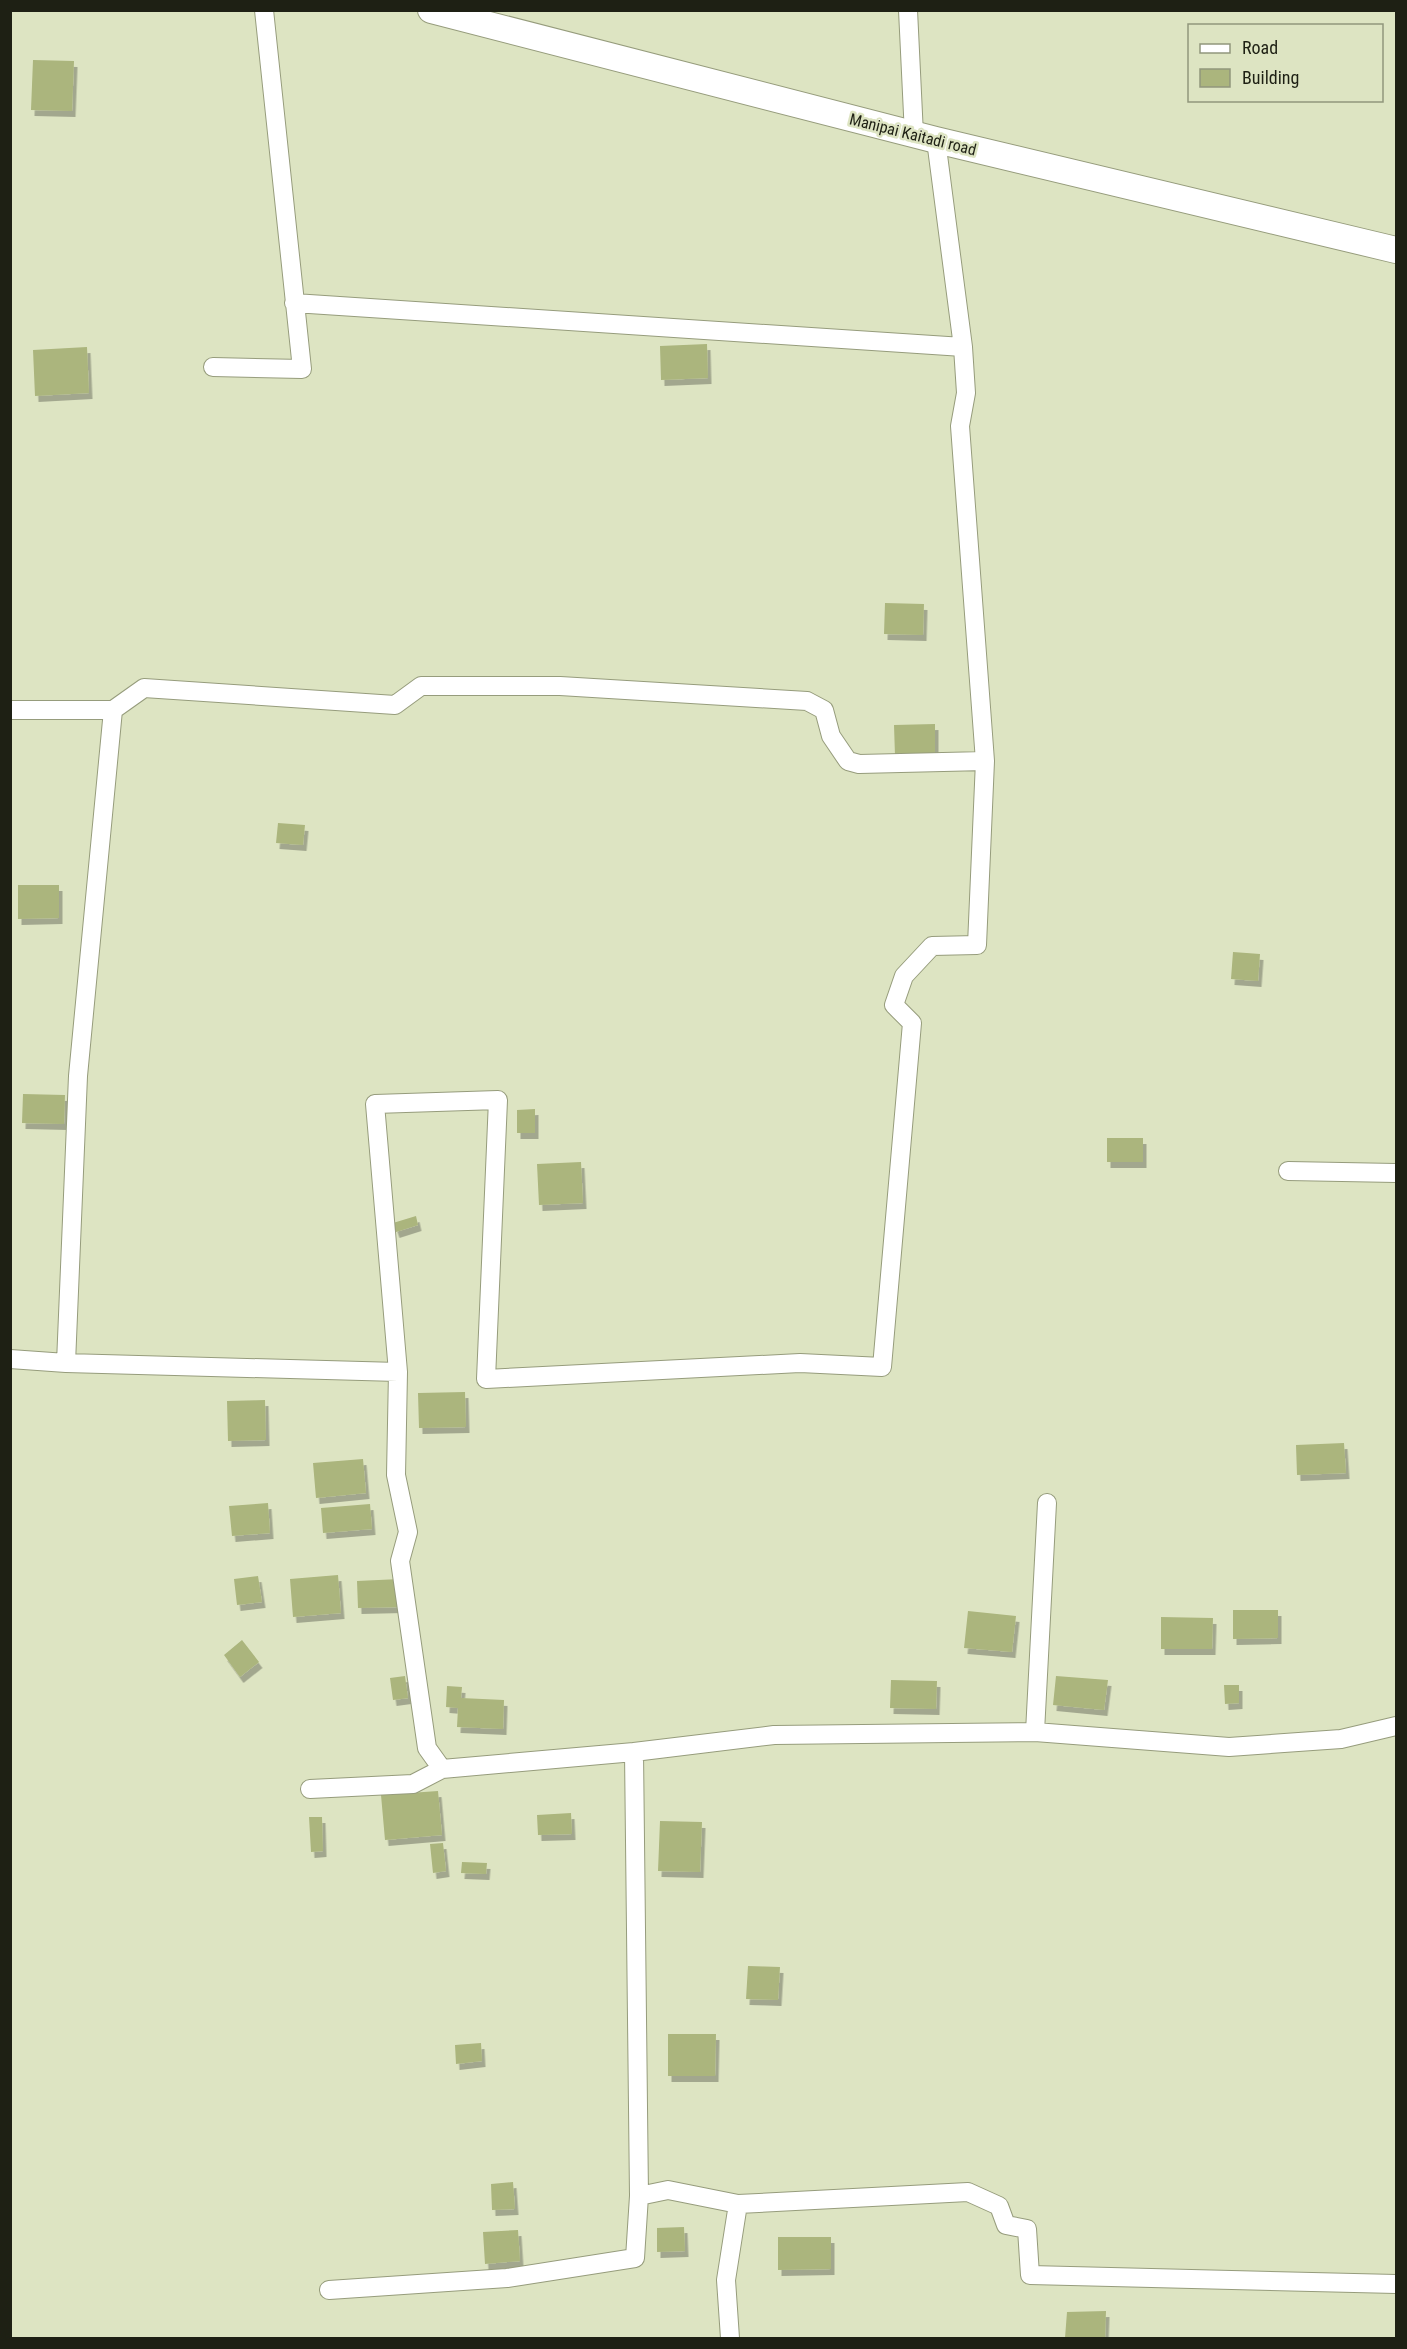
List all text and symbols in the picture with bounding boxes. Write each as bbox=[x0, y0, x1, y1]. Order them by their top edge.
legend bbox=[1188, 24, 1383, 102]
text: Road bbox=[1242, 37, 1278, 58]
text: Building bbox=[1242, 67, 1299, 88]
street label: Manipai Kaitadi road bbox=[847, 110, 978, 159]

